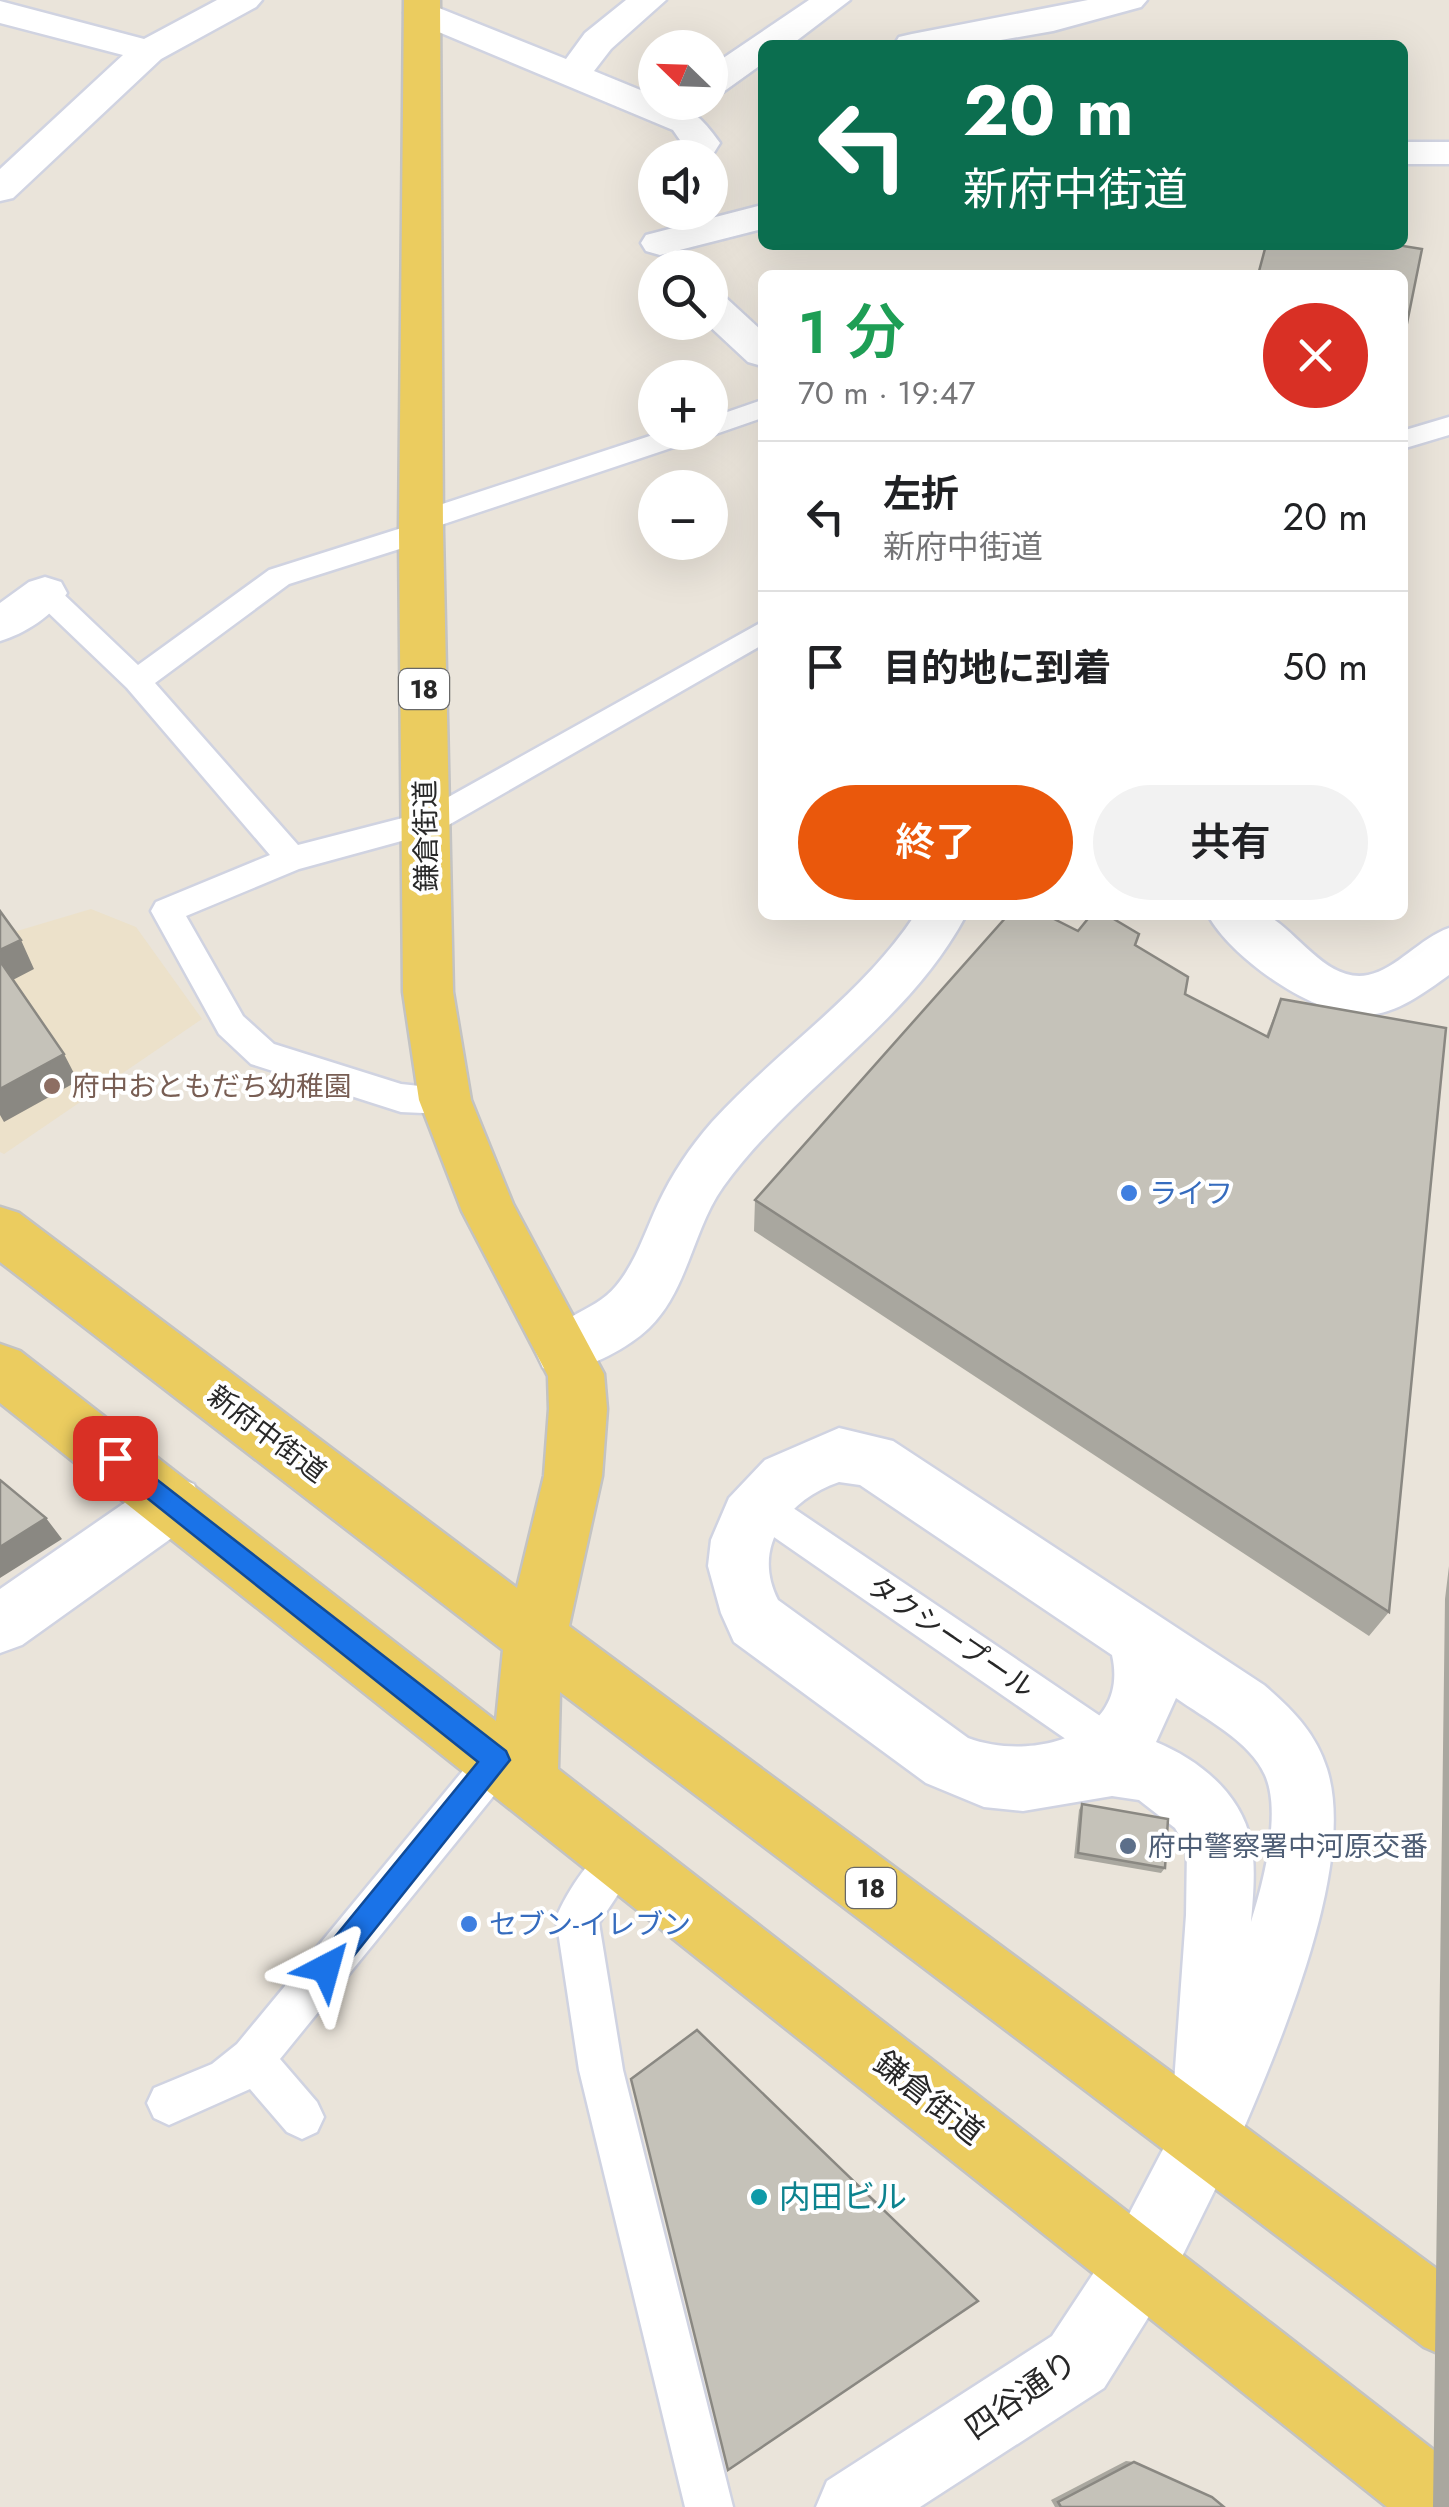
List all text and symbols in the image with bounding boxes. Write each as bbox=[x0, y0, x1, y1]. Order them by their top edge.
north arrow bbox=[638, 30, 728, 120]
map controls bbox=[638, 30, 728, 560]
text: 20 m bbox=[963, 60, 1134, 161]
icon: left bbox=[798, 80, 928, 210]
button: sound bbox=[638, 140, 728, 230]
text: 新府中街道 bbox=[963, 157, 1188, 222]
button: search bbox=[638, 250, 728, 340]
text: 1 分 bbox=[798, 289, 905, 376]
button: close bbox=[1263, 303, 1368, 408]
button: + bbox=[638, 360, 728, 450]
text: 70 m · 19:47 bbox=[798, 370, 975, 416]
text: 左折 bbox=[883, 466, 959, 521]
button: − bbox=[638, 470, 728, 560]
icon: left bbox=[798, 489, 853, 544]
text: 20 m bbox=[1283, 489, 1368, 544]
text: 新府中街道 bbox=[883, 524, 1043, 570]
icon: arrive bbox=[798, 639, 853, 694]
text: 50 m bbox=[1283, 639, 1368, 694]
text: 目的地に到着 bbox=[883, 640, 1111, 695]
road number: 18 bbox=[399, 669, 449, 709]
street label: 鎌倉街道 bbox=[405, 780, 447, 892]
button: 終了 bbox=[798, 785, 1073, 900]
button: 共有 bbox=[1093, 785, 1368, 900]
place label: 府中おともだち幼稚園 bbox=[72, 1066, 352, 1107]
marker: 府中おともだち幼稚園 bbox=[41, 1075, 63, 1097]
place label: ライフ bbox=[1149, 1173, 1233, 1214]
marker: ライフ bbox=[1118, 1182, 1140, 1204]
street label: 新府中街道 bbox=[199, 1375, 335, 1493]
pin bbox=[73, 1416, 158, 1501]
icon: arrive bbox=[88, 1431, 143, 1486]
street label: タクシープール bbox=[859, 1566, 1043, 1708]
place label: 府中警察署中河原交番 bbox=[1148, 1826, 1428, 1867]
marker: 府中警察署中河原交番 bbox=[1117, 1835, 1139, 1857]
road number: 18 bbox=[846, 1868, 896, 1908]
place label: セブン-イレブン bbox=[489, 1904, 691, 1945]
marker: セブン-イレブン bbox=[458, 1913, 480, 1935]
position arrow bbox=[274, 1916, 378, 2020]
street label: 鎌倉街道 bbox=[864, 2040, 994, 2156]
place label: 内田ビル bbox=[779, 2174, 907, 2220]
marker: 内田ビル bbox=[748, 2186, 770, 2208]
street label: 四谷通り bbox=[955, 2339, 1087, 2451]

